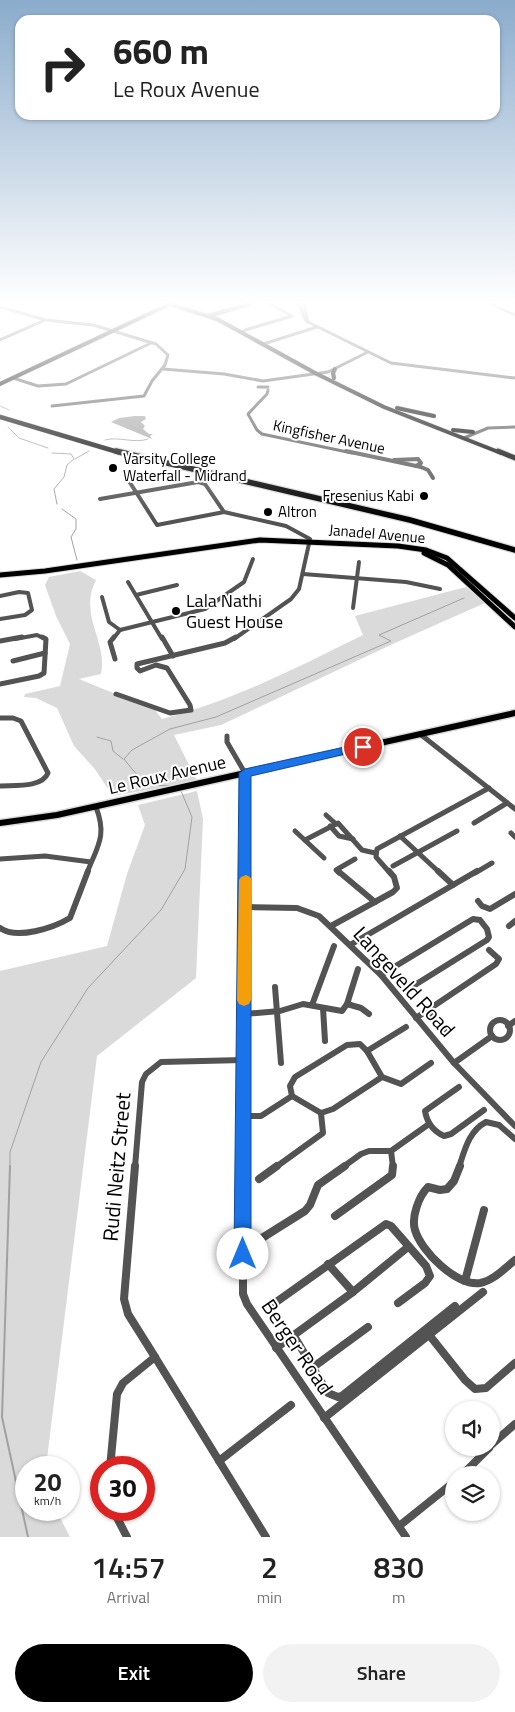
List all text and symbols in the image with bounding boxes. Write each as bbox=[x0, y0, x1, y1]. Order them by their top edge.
text: 660 m bbox=[113, 24, 209, 78]
icon: right bbox=[30, 35, 95, 100]
text: Le Roux Avenue bbox=[113, 72, 260, 106]
street label: Kingfisher Avenue bbox=[271, 413, 387, 460]
place label: Varsity College Waterfall - Midrand bbox=[123, 447, 247, 487]
marker: Varsity College Waterfall - Midrand bbox=[107, 462, 119, 474]
place label: Fresenius Kabi bbox=[322, 484, 414, 507]
marker: Fresenius Kabi bbox=[418, 490, 430, 502]
place label: Altron bbox=[278, 500, 317, 523]
marker: Altron bbox=[262, 506, 274, 518]
street label: Janadel Avenue bbox=[328, 518, 426, 549]
place label: Lala Nathi Guest House bbox=[186, 587, 283, 635]
marker: Lala Nathi Guest House bbox=[170, 605, 182, 617]
pin bbox=[342, 726, 384, 768]
icon: arrive bbox=[349, 733, 377, 761]
street label: Le Roux Avenue bbox=[105, 748, 228, 801]
street label: Langeveld Road bbox=[346, 919, 463, 1044]
street label: Rudi Neitz Street bbox=[94, 1091, 139, 1243]
position arrow bbox=[216, 1227, 268, 1279]
street label: Berger Road bbox=[254, 1292, 342, 1401]
map controls bbox=[445, 1401, 500, 1521]
button: sound bbox=[445, 1401, 500, 1456]
speed limit sign: 30 bbox=[90, 1456, 155, 1521]
text: 20 bbox=[33, 1463, 62, 1501]
button: layers bbox=[445, 1466, 500, 1521]
text: km/h bbox=[34, 1491, 61, 1510]
text: 14:57 bbox=[91, 1544, 166, 1590]
text: 2 bbox=[261, 1544, 278, 1590]
text: 830 bbox=[373, 1544, 424, 1590]
text: Arrival bbox=[107, 1585, 150, 1609]
text: min bbox=[257, 1585, 282, 1609]
text: m bbox=[392, 1585, 405, 1609]
button: Exit bbox=[15, 1644, 253, 1702]
button: Share bbox=[263, 1644, 500, 1702]

